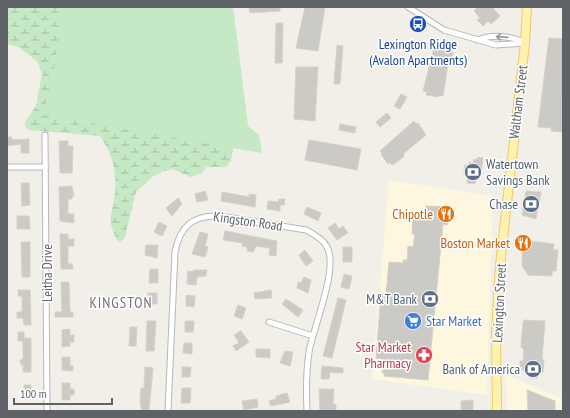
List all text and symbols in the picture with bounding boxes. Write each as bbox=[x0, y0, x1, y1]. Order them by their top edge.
bus stop icon: Lexington Ridge (Avalon Apartments) bbox=[408, 14, 428, 34]
one-way arrow bbox=[496, 33, 509, 41]
place label: Lexington Ridge (Avalon Apartments) bbox=[369, 35, 468, 69]
street label: Waltham Street bbox=[505, 64, 531, 140]
place label: Watertown Savings Bank bbox=[486, 155, 550, 189]
bank icon: Watertown Savings Bank bbox=[463, 162, 483, 182]
bank icon: Chase bbox=[521, 194, 541, 214]
place label: Chase bbox=[489, 195, 518, 213]
restaurant icon: Chipotle bbox=[436, 204, 456, 224]
place label: Chipotle bbox=[392, 205, 433, 223]
street label: Kingston Road bbox=[212, 207, 284, 235]
restaurant icon: Boston Market bbox=[513, 233, 533, 253]
place label: Boston Market bbox=[440, 234, 510, 252]
street label: Leitha Drive bbox=[38, 244, 56, 302]
street label: Lexington Street bbox=[488, 263, 510, 343]
bank icon: M&T Bank bbox=[420, 289, 440, 309]
place label: M&T Bank bbox=[366, 290, 418, 308]
district label: KINGSTON bbox=[89, 293, 153, 312]
supermarket icon: Star Market bbox=[403, 311, 423, 331]
place label: Star Market bbox=[426, 312, 482, 330]
place label: Star Market Pharmacy bbox=[355, 338, 412, 372]
pharmacy icon: Star Market Pharmacy bbox=[414, 345, 434, 365]
bank icon: Bank of America bbox=[523, 359, 543, 379]
place label: Bank of America bbox=[443, 360, 520, 378]
scale bar bbox=[14, 380, 112, 406]
text: 100 m bbox=[20, 386, 47, 401]

